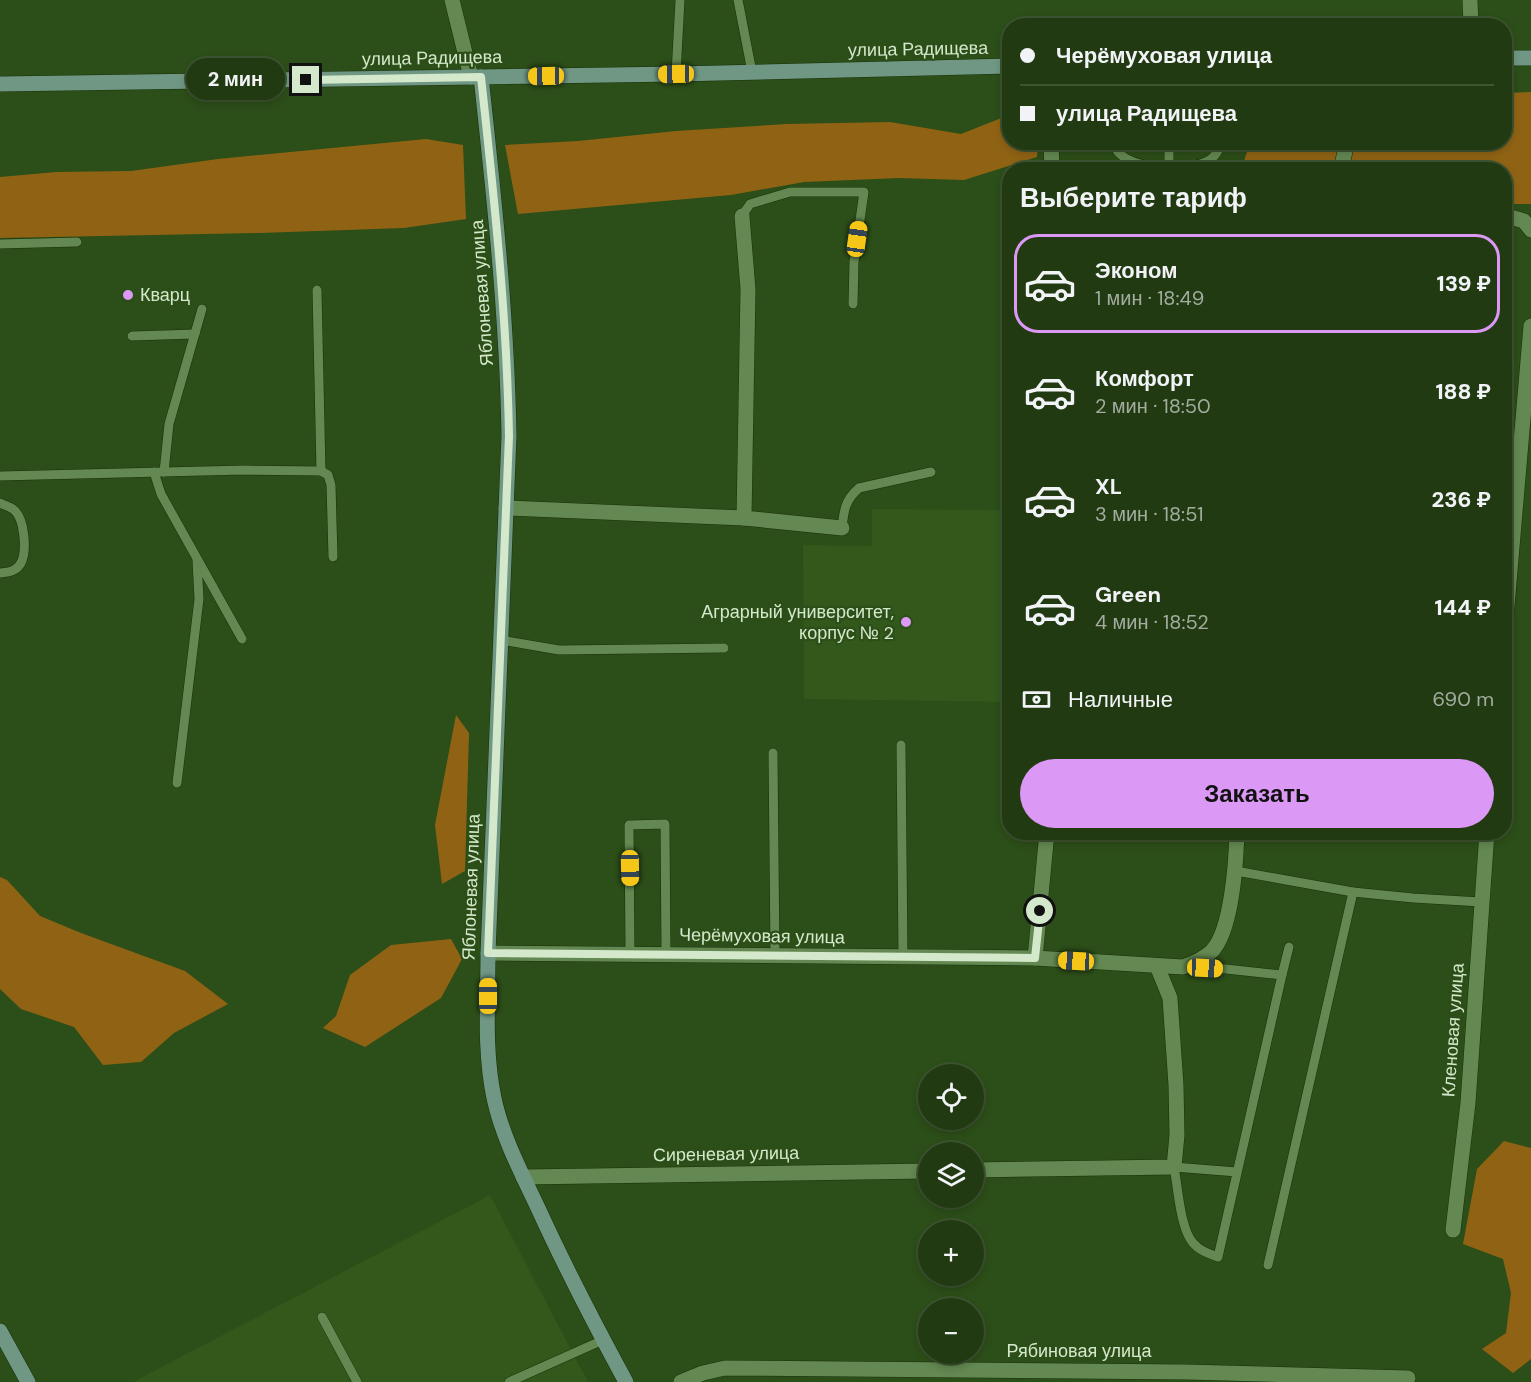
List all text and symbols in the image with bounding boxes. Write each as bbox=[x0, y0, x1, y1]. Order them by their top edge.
street label: улица Радищева bbox=[848, 36, 989, 62]
text: Черёмуховая улица bbox=[1056, 41, 1272, 70]
street label: улица Радищева bbox=[362, 45, 503, 71]
callout: 2 мин bbox=[186, 59, 285, 101]
car bbox=[658, 65, 694, 83]
text: 2 мин bbox=[208, 66, 263, 92]
route end bbox=[292, 66, 319, 93]
car bbox=[528, 67, 564, 85]
text: улица Радищева bbox=[1056, 99, 1237, 128]
text: Выберите тариф bbox=[1020, 180, 1247, 215]
street label: Яблоневая улица bbox=[465, 218, 499, 367]
car bbox=[846, 220, 868, 258]
text: Эконом bbox=[1095, 256, 1178, 285]
icon: car bbox=[1023, 257, 1077, 311]
text: 139 ₽ bbox=[1437, 269, 1491, 298]
place label: Кварц bbox=[140, 283, 190, 307]
text: 1 мин · 18:49 bbox=[1095, 285, 1204, 311]
marker: Кварц bbox=[121, 288, 135, 302]
text: Комфорт bbox=[1095, 364, 1194, 393]
icon: car bbox=[1023, 365, 1077, 419]
text: 188 ₽ bbox=[1435, 377, 1491, 406]
text: 2 мин · 18:50 bbox=[1095, 393, 1211, 419]
text: XL bbox=[1095, 472, 1122, 501]
icon: car bbox=[1023, 473, 1077, 527]
text: 236 ₽ bbox=[1431, 485, 1491, 514]
text: 3 мин · 18:51 bbox=[1095, 501, 1204, 527]
text: Green bbox=[1095, 580, 1161, 609]
icon: car bbox=[1023, 581, 1077, 635]
text: 144 ₽ bbox=[1435, 593, 1491, 622]
place label: Аграрный университет, корпус № 2 bbox=[701, 600, 894, 645]
text: 4 мин · 18:52 bbox=[1095, 609, 1209, 635]
marker: Аграрный университет, корпус № 2 bbox=[899, 615, 913, 629]
icon: cash bbox=[1020, 683, 1053, 716]
text: Наличные bbox=[1068, 685, 1173, 714]
text: 690 m bbox=[1432, 686, 1494, 712]
button: Заказать bbox=[1020, 759, 1494, 828]
street label: Яблоневая улица bbox=[456, 812, 486, 961]
car bbox=[621, 850, 639, 886]
route start bbox=[1026, 897, 1053, 924]
street label: Черёмуховая улица bbox=[679, 923, 846, 949]
car bbox=[1058, 951, 1094, 971]
car bbox=[1187, 958, 1223, 978]
street label: Кленовая улица bbox=[1436, 961, 1470, 1098]
car bbox=[479, 978, 497, 1014]
map controls bbox=[918, 1064, 984, 1364]
button: locate bbox=[918, 1064, 984, 1130]
street label: Сиреневая улица bbox=[653, 1141, 800, 1167]
button: layers bbox=[918, 1142, 984, 1208]
button: + bbox=[918, 1220, 984, 1286]
button: − bbox=[918, 1298, 984, 1364]
street label: Рябиновая улица bbox=[1007, 1339, 1152, 1363]

